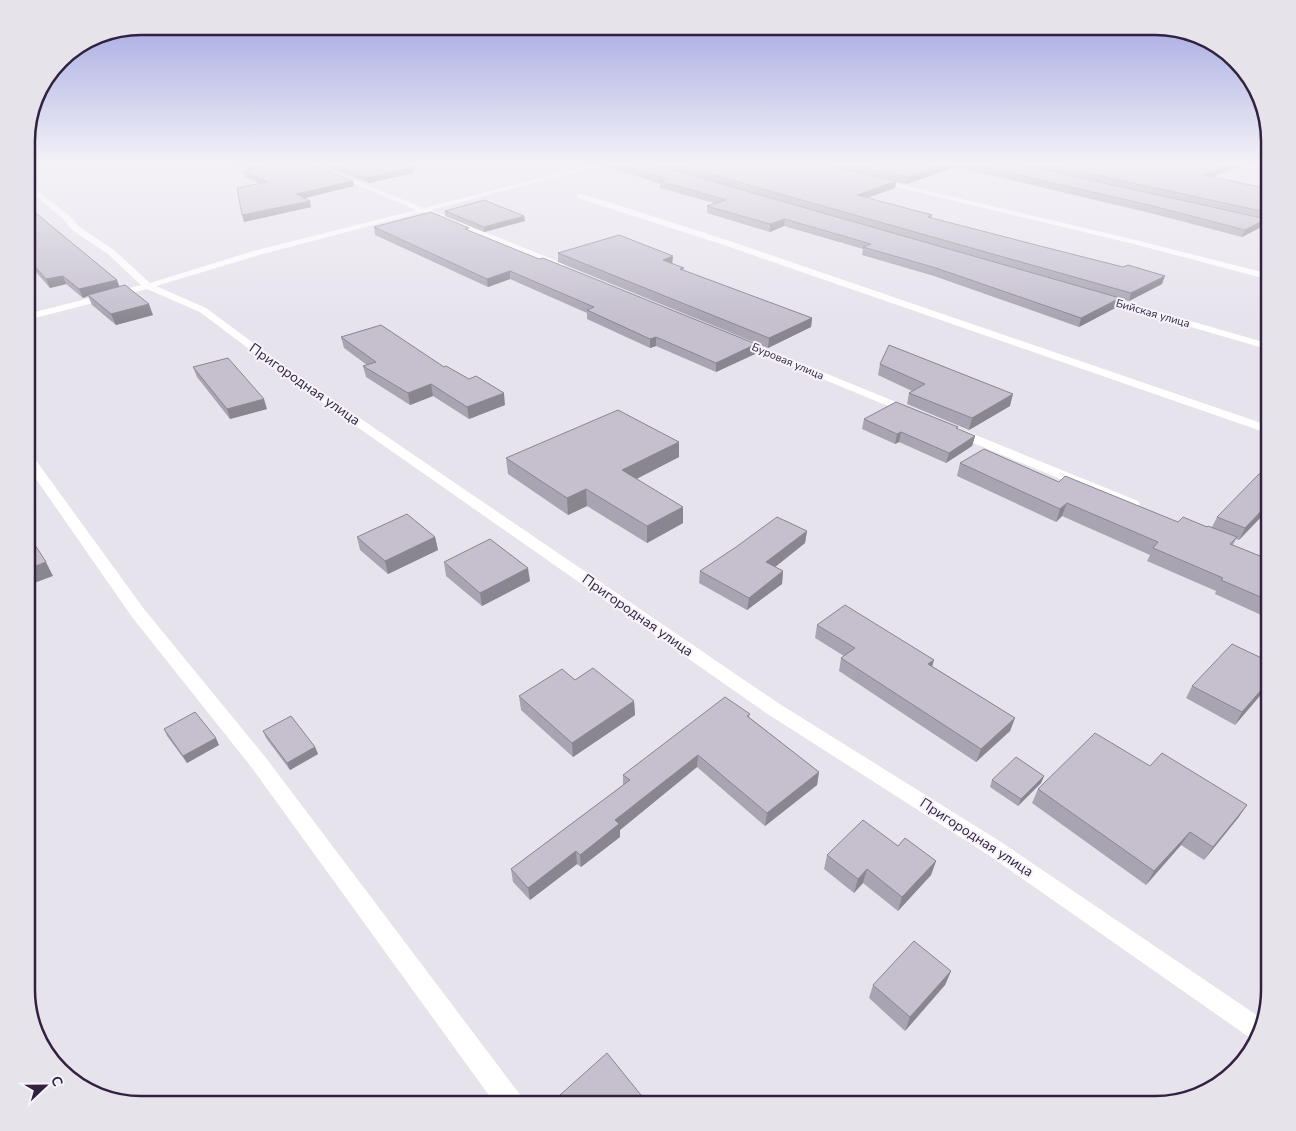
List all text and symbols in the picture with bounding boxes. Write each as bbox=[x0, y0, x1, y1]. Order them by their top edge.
street label: Бийская улица bbox=[1114, 296, 1192, 331]
street label: Пригородная улица bbox=[245, 339, 364, 430]
street label: Буровая улица bbox=[749, 339, 826, 383]
street label: Пригородная улица bbox=[578, 570, 697, 661]
street label: Пригородная улица bbox=[916, 794, 1037, 881]
north arrow bbox=[20, 1061, 70, 1111]
text: С bbox=[46, 1073, 67, 1090]

